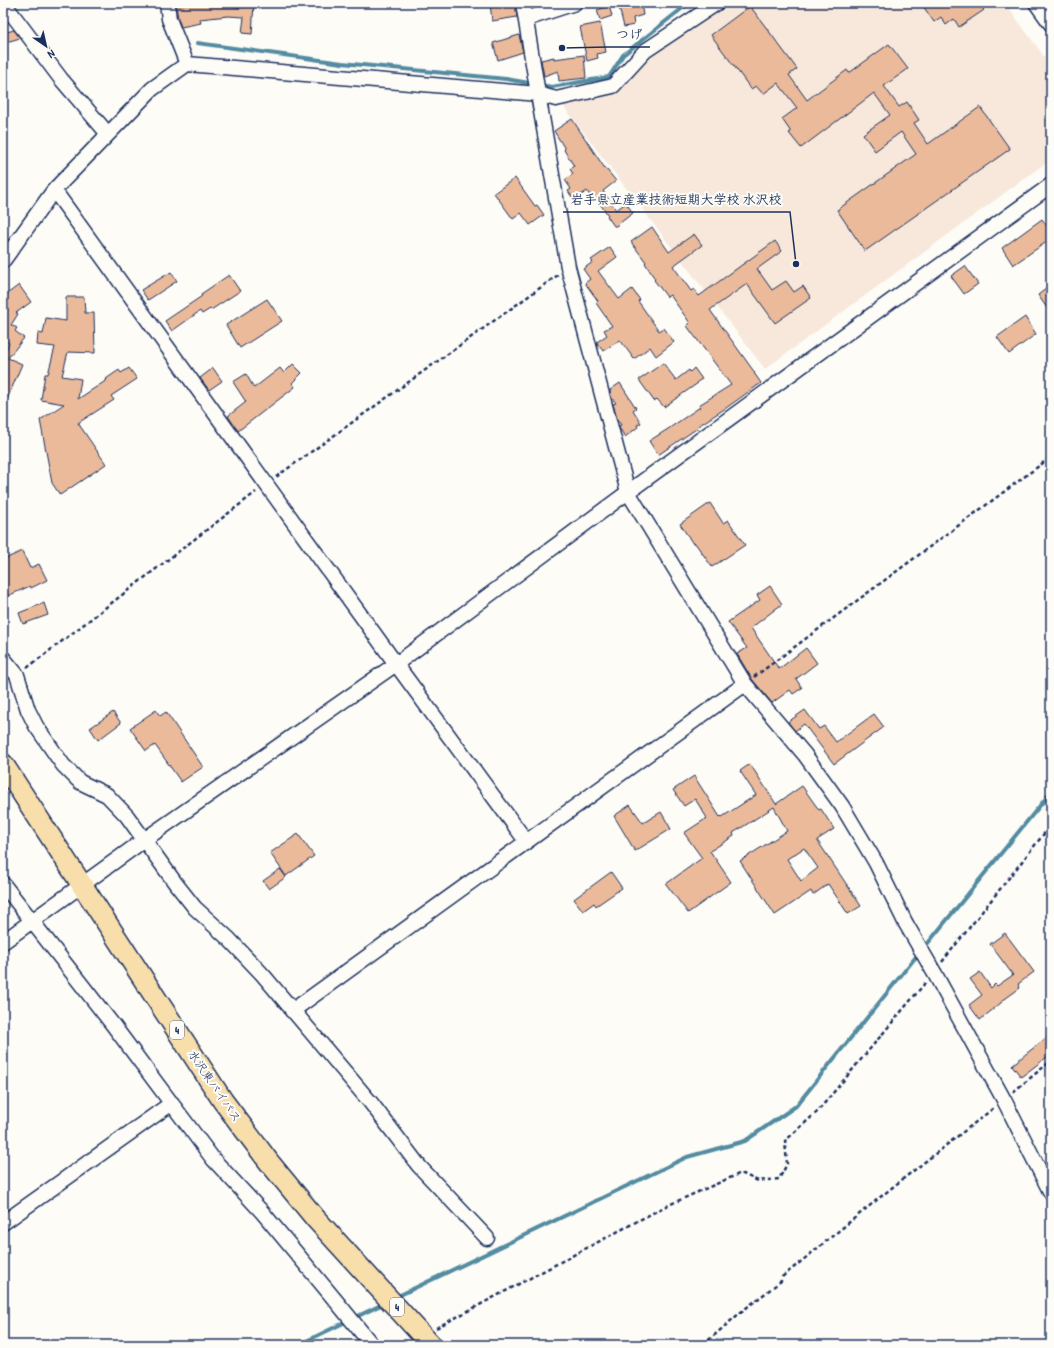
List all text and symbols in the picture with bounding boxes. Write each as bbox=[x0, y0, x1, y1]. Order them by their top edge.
callout: つげ bbox=[608, 22, 650, 47]
text: つげ bbox=[616, 25, 643, 43]
north arrow bbox=[26, 26, 66, 66]
text: N bbox=[45, 47, 58, 62]
callout: 岩手県立産業技術短期大学校 水沢校 bbox=[563, 187, 790, 212]
text: 岩手県立産業技術短期大学校 水沢校 bbox=[571, 190, 782, 208]
road number: 4 bbox=[170, 1021, 184, 1039]
street label: 水沢東バイパス bbox=[185, 1047, 245, 1125]
road number: 4 bbox=[390, 1298, 404, 1316]

